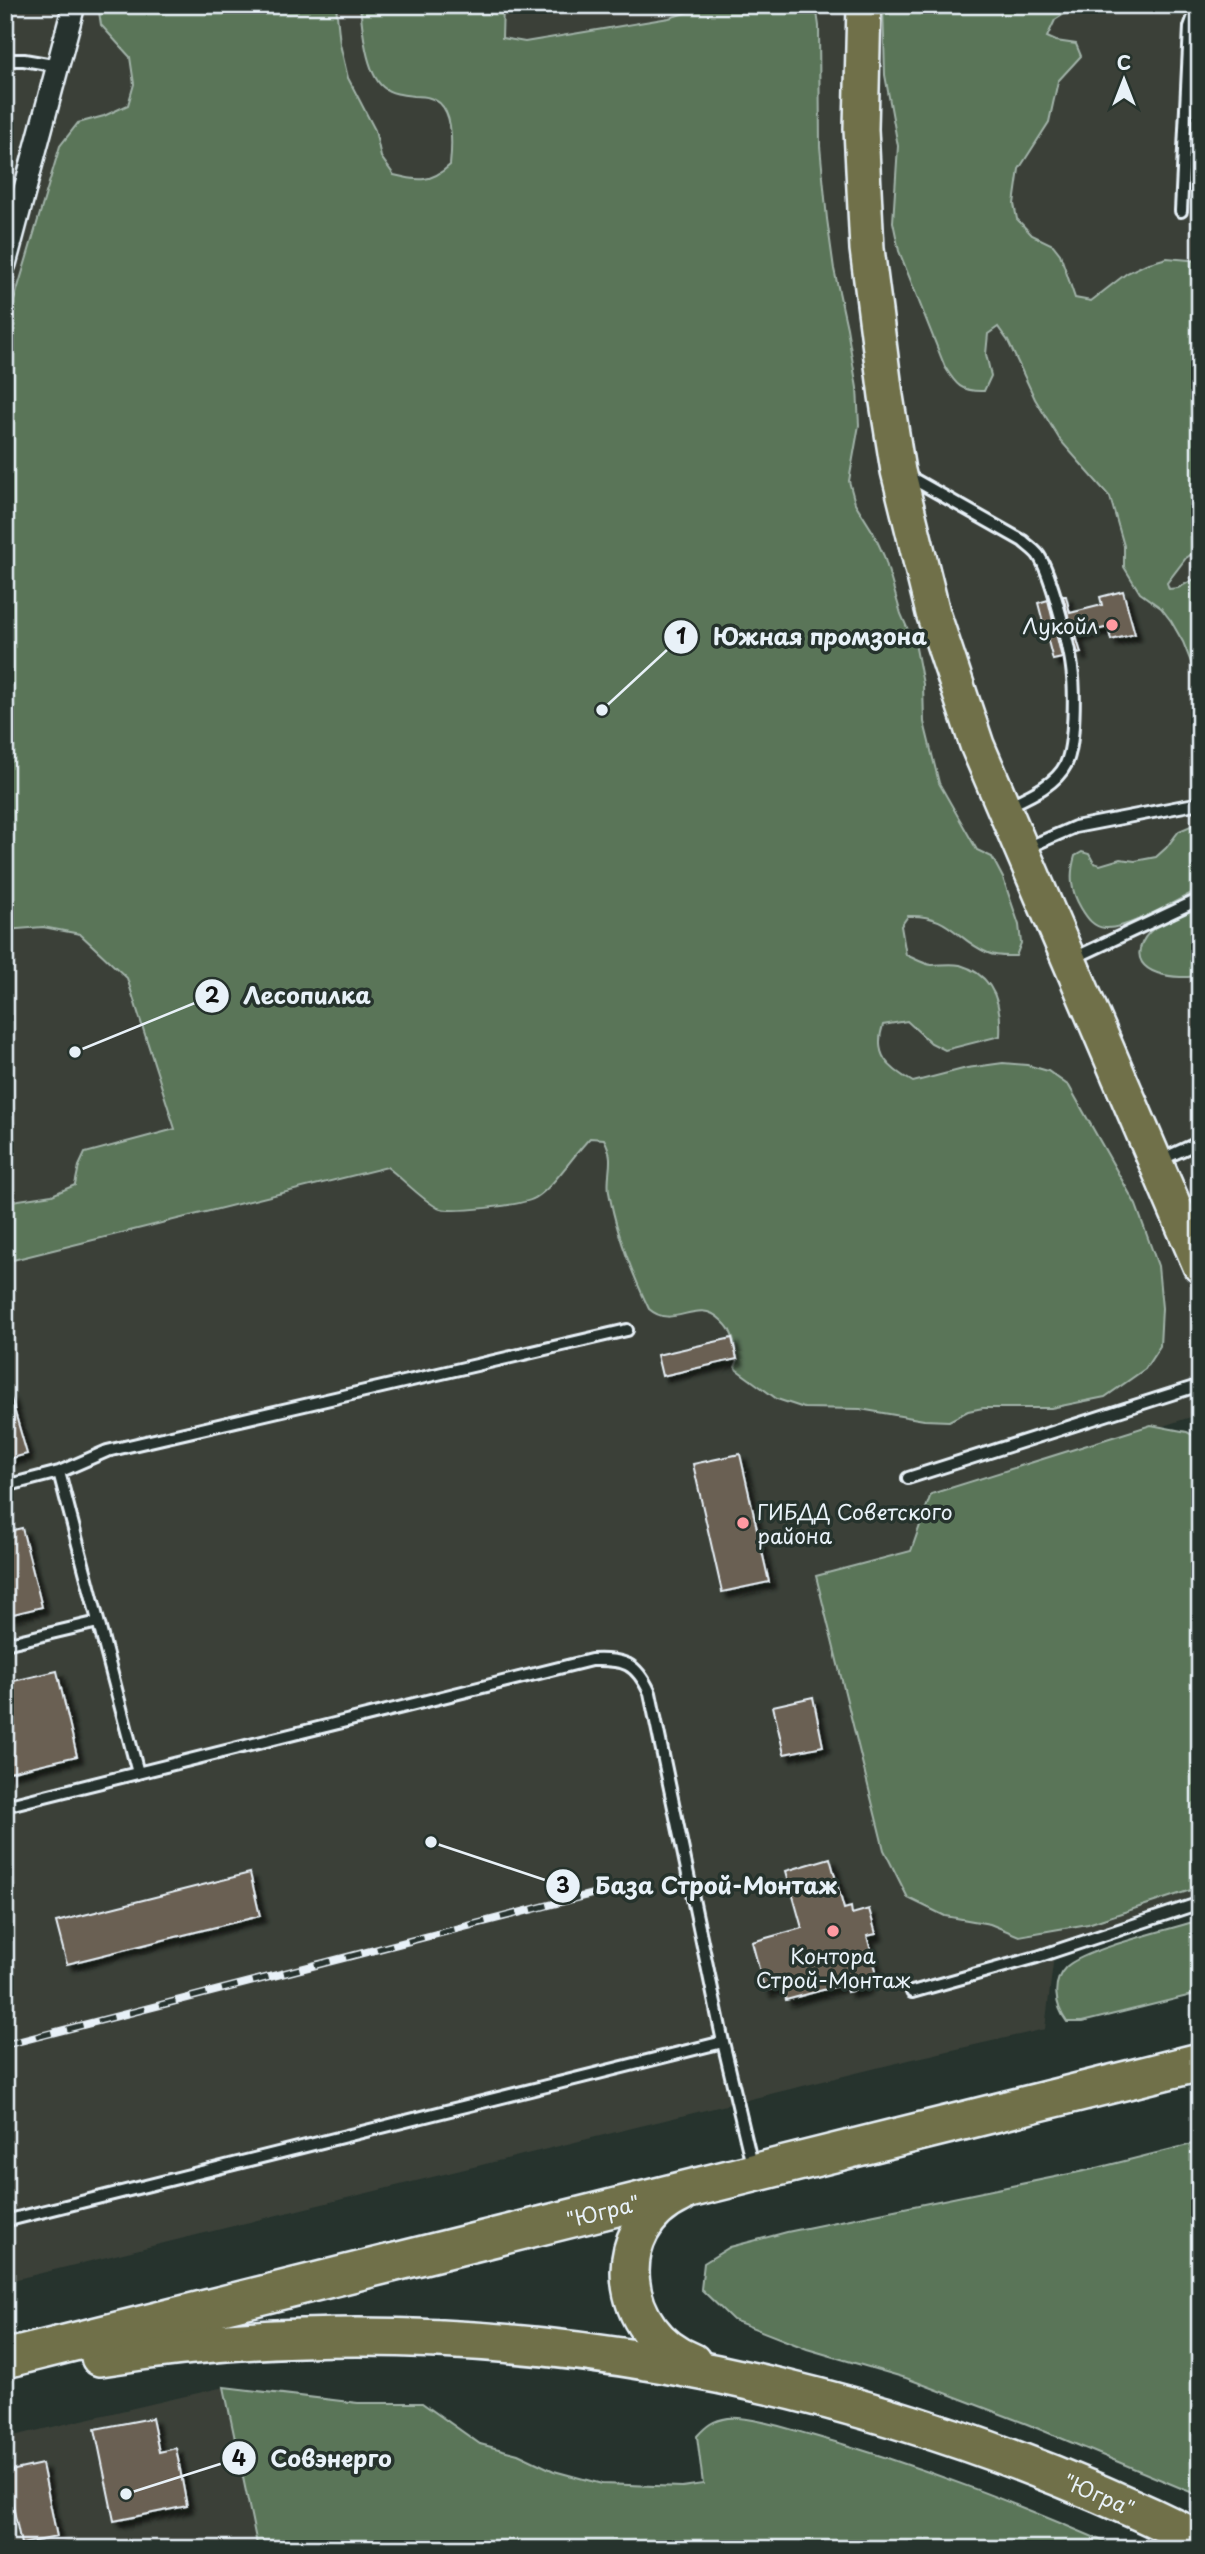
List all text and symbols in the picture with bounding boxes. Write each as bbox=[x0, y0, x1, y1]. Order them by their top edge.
north arrow bbox=[1090, 46, 1160, 116]
text: С bbox=[1117, 48, 1131, 76]
place label: Лукойл bbox=[1022, 609, 1098, 641]
callout: Южная промзона bbox=[663, 615, 941, 659]
marker: Лукойл bbox=[1104, 617, 1120, 633]
text: Южная промзона bbox=[713, 618, 927, 653]
text: 1 bbox=[676, 619, 686, 651]
callout: Лесопилка bbox=[195, 974, 385, 1018]
text: Лесопилка bbox=[243, 977, 371, 1012]
text: 2 bbox=[205, 978, 220, 1010]
place label: ГИБДД Советского района bbox=[757, 1495, 953, 1551]
marker: ГИБДД Советского района bbox=[735, 1515, 751, 1531]
callout: База Строй-Монтаж bbox=[546, 1864, 851, 1908]
text: База Строй-Монтаж bbox=[595, 1867, 838, 1902]
text: 3 bbox=[556, 1868, 570, 1900]
marker: Контора Строй-Монтаж bbox=[825, 1923, 841, 1939]
place label: Контора Строй-Монтаж bbox=[756, 1939, 911, 1995]
street label: "Югра" bbox=[563, 2186, 643, 2235]
callout: Совэнерго bbox=[222, 2436, 406, 2480]
text: Совэнерго bbox=[270, 2440, 392, 2475]
text: 4 bbox=[232, 2441, 246, 2473]
street label: "Югра" bbox=[1059, 2465, 1140, 2523]

